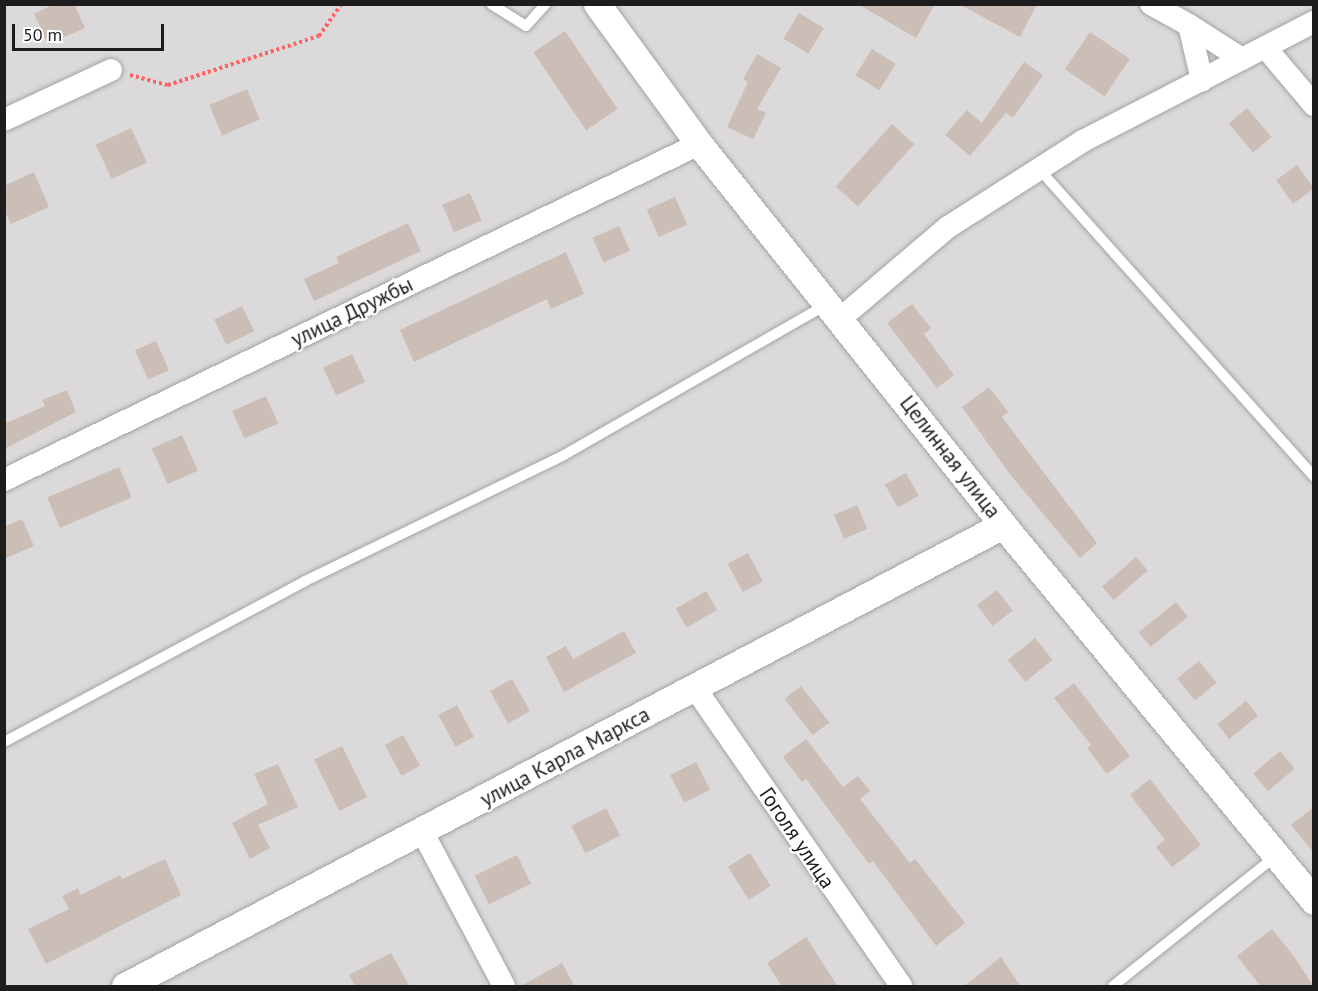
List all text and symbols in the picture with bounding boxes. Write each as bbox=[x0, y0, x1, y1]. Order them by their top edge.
scale bar bbox=[15, 12, 166, 50]
text: 50 m bbox=[23, 23, 62, 46]
street label: улица Дружбы bbox=[287, 272, 417, 352]
street label: Целинная улица bbox=[894, 391, 1006, 523]
street label: улица Карла Маркса bbox=[476, 702, 654, 812]
street label: Гоголя улица bbox=[754, 783, 840, 893]

